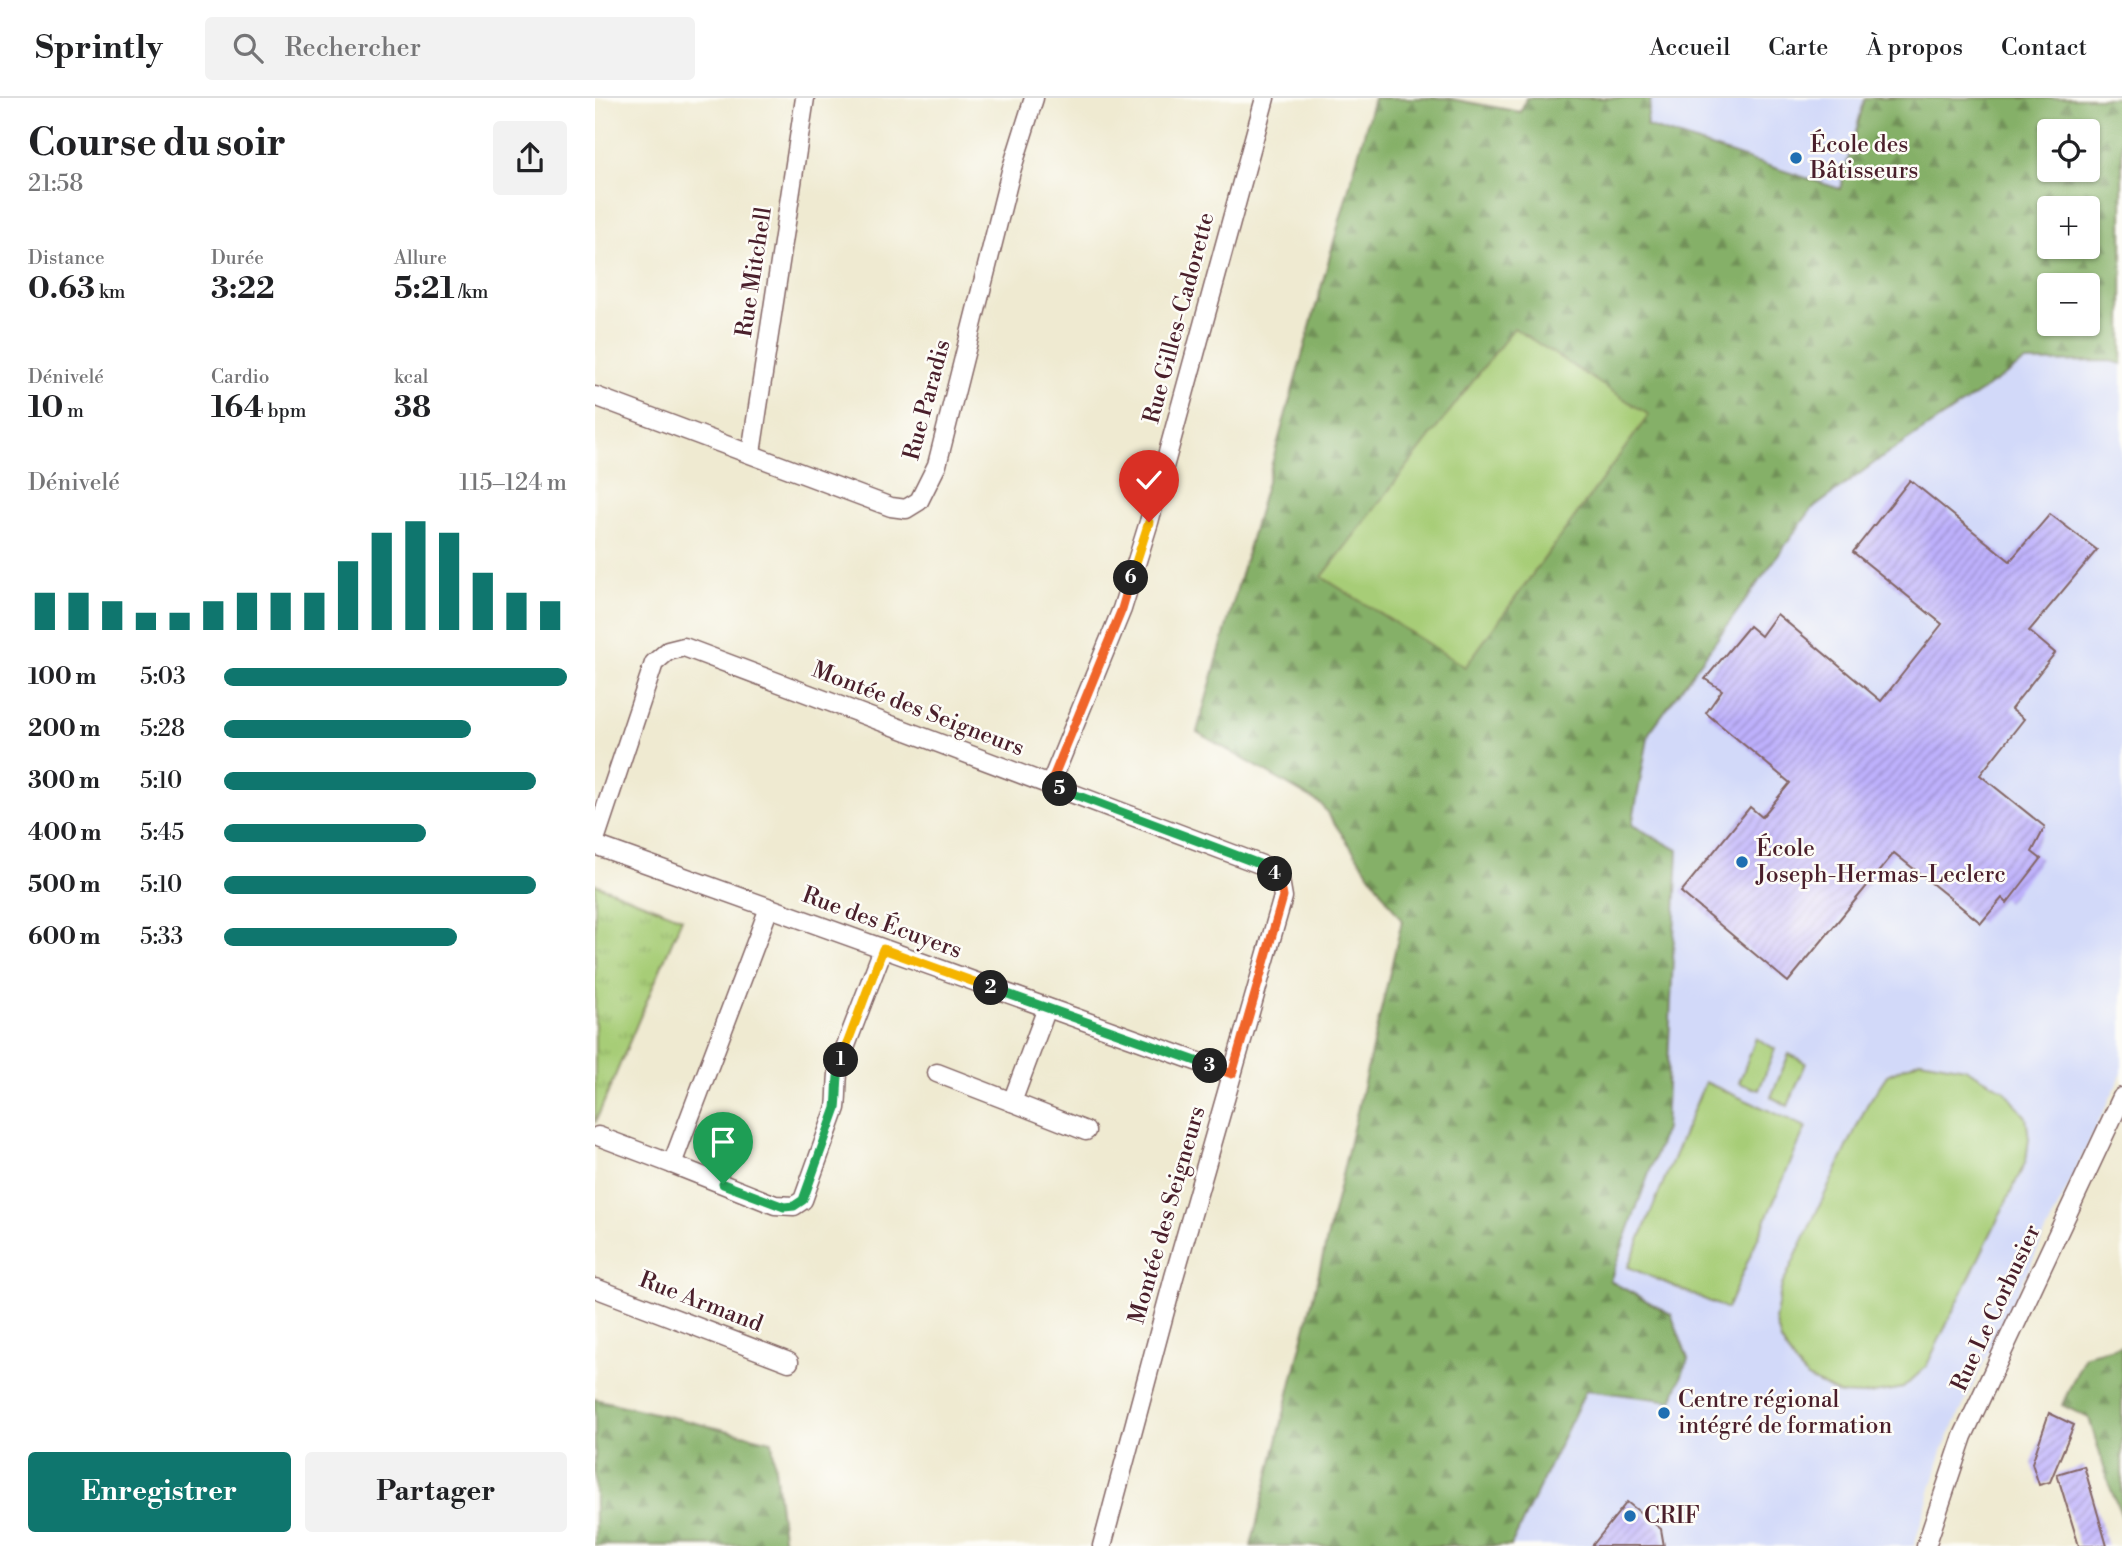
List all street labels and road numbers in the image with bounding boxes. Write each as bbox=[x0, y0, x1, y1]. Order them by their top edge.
street label: Rue Mitchell bbox=[730, 205, 778, 339]
street label: Rue Gilles-Cadorette bbox=[1137, 209, 1221, 427]
street label: Rue Paradis bbox=[897, 337, 957, 463]
street label: Montée des Seigneurs bbox=[808, 656, 1028, 762]
street label: Rue des Écuyers bbox=[798, 879, 966, 965]
street label: Montée des Seigneurs bbox=[1123, 1103, 1211, 1327]
street label: Rue Le Corbusier bbox=[1945, 1220, 2047, 1396]
street label: Rue Armand bbox=[635, 1266, 767, 1338]

